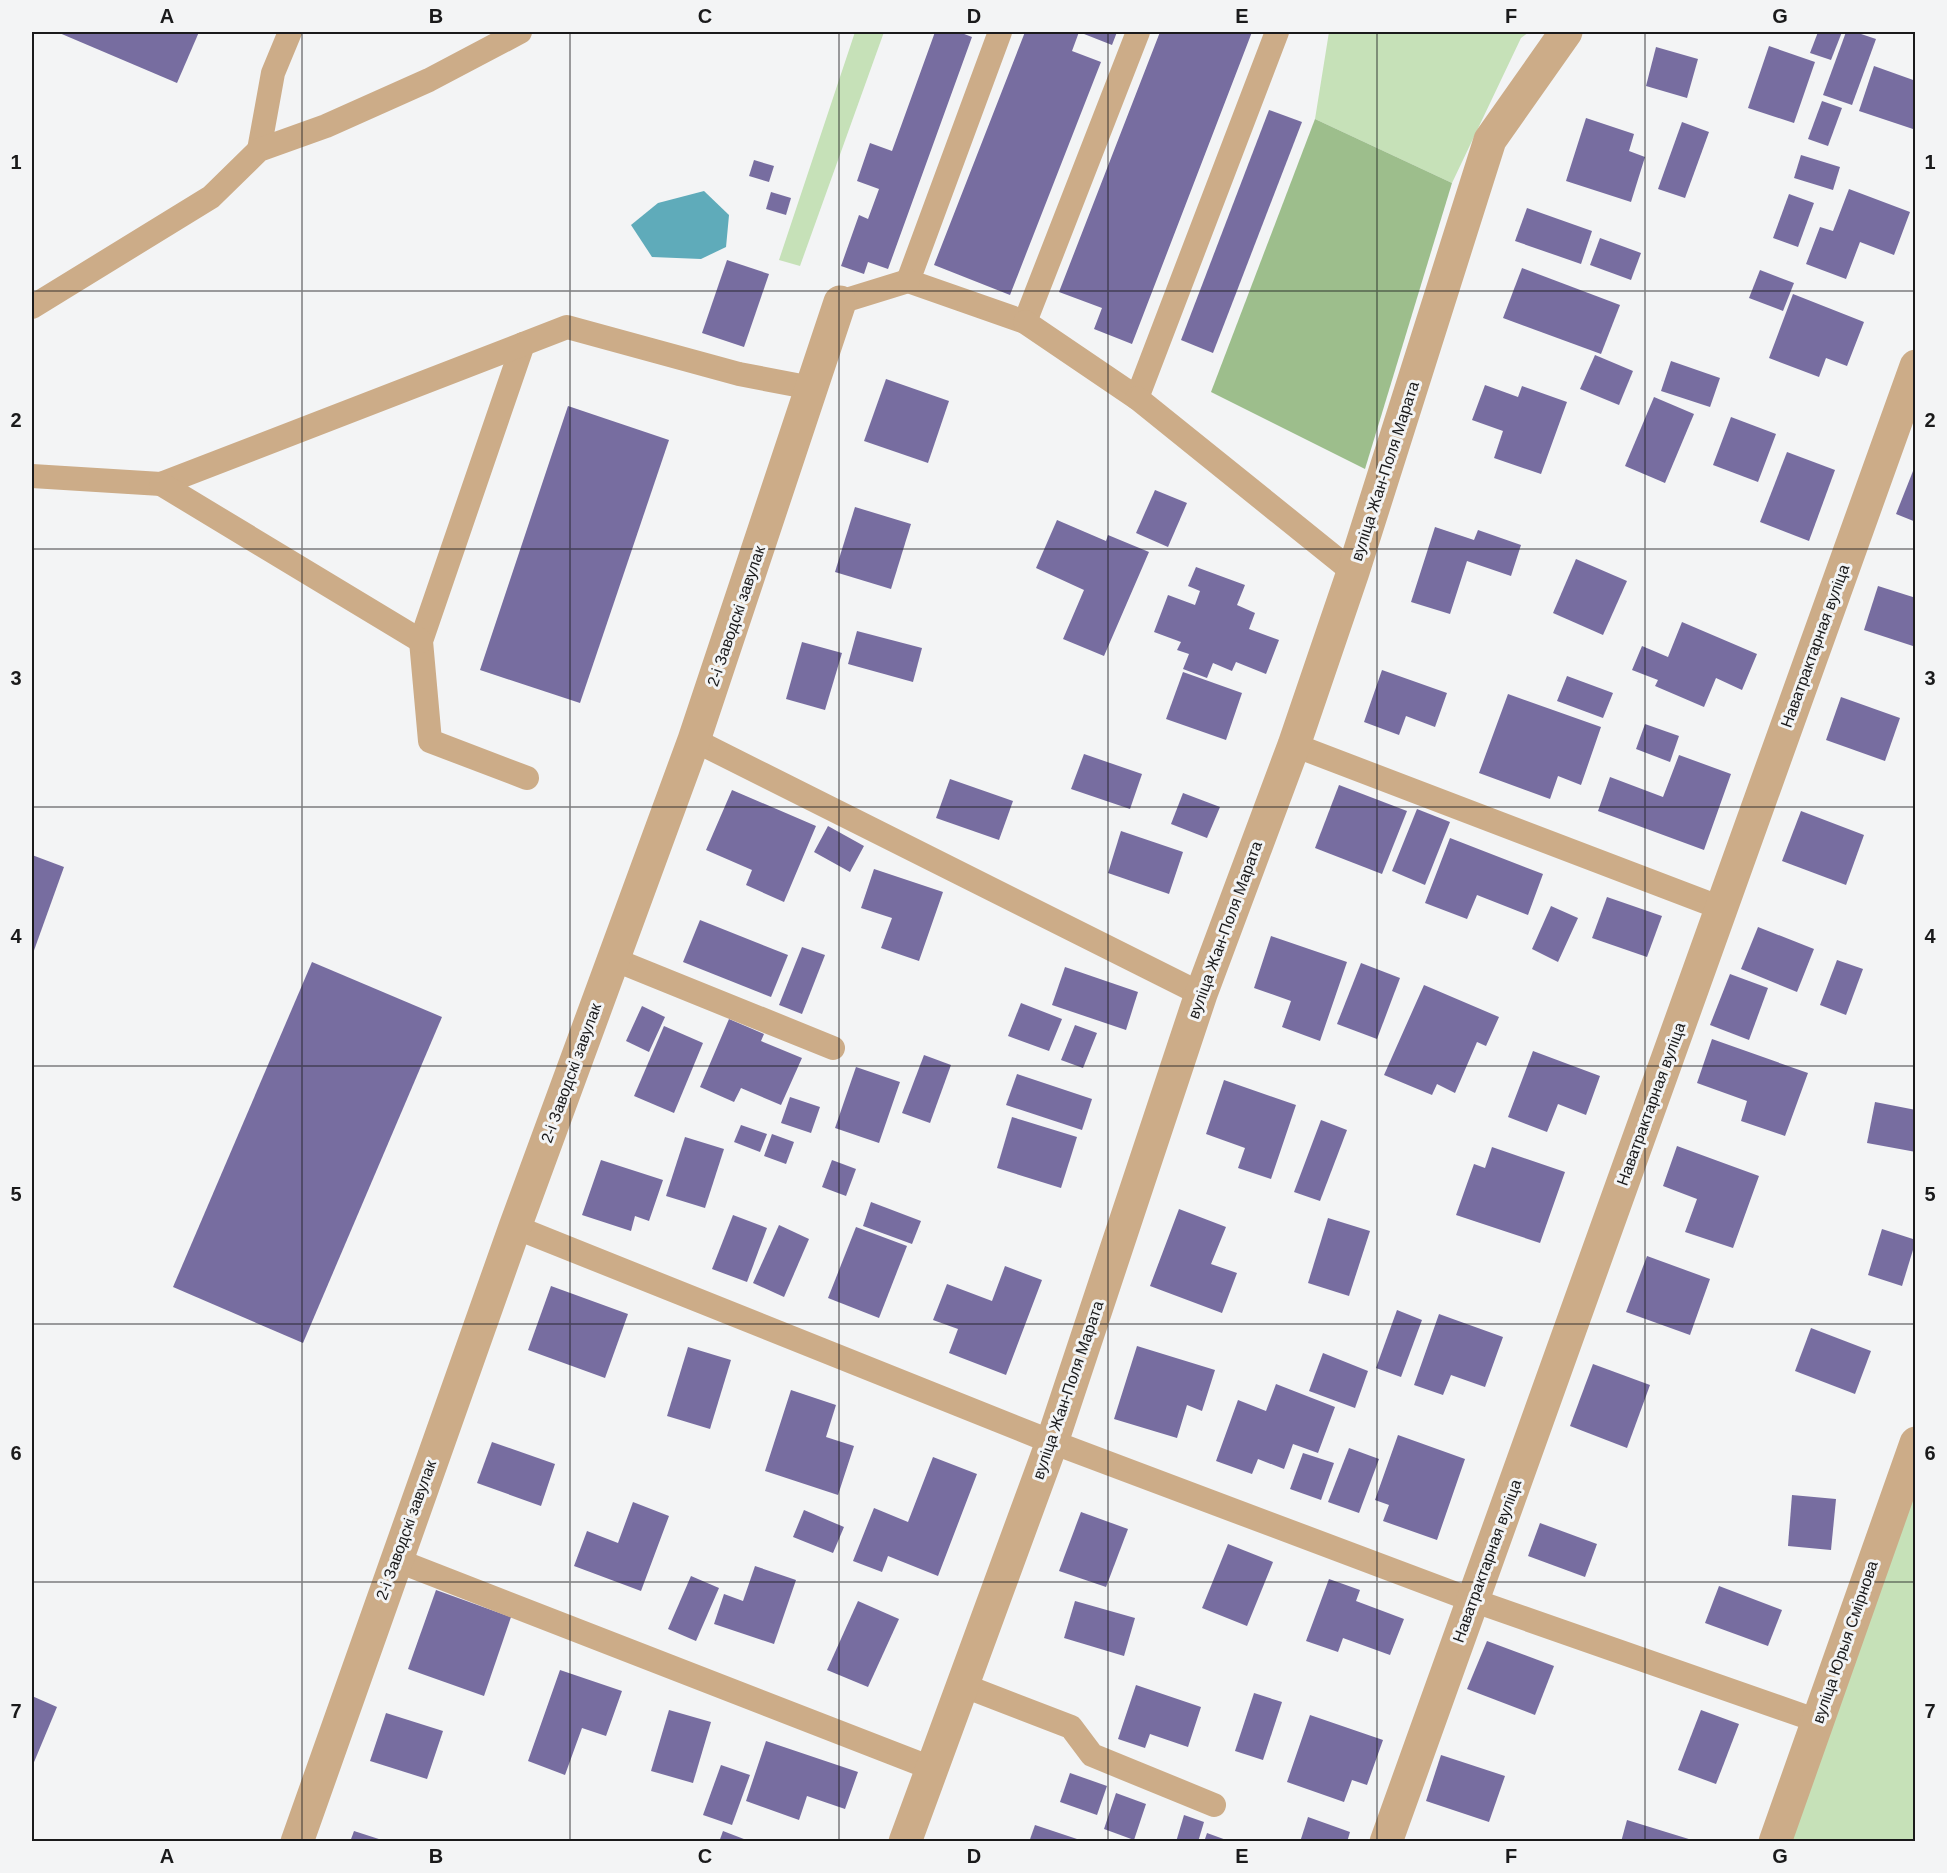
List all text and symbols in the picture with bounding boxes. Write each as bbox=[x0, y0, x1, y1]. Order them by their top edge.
text: A bbox=[160, 5, 174, 27]
text: B bbox=[429, 5, 443, 27]
text: C bbox=[698, 5, 712, 27]
text: D bbox=[967, 5, 981, 27]
text: E bbox=[1235, 5, 1249, 27]
text: F bbox=[1505, 5, 1517, 27]
text: G bbox=[1772, 5, 1788, 27]
text: 1 bbox=[10, 151, 22, 173]
text: 1 bbox=[1924, 151, 1936, 173]
street label: вуліца Жан-Поля Марата bbox=[1348, 379, 1422, 563]
text: 2 bbox=[10, 409, 22, 431]
text: 2 bbox=[1924, 409, 1936, 431]
street label: 2-і Заводскі завулак bbox=[704, 543, 768, 688]
street label: Наватрактарная вуліца bbox=[1778, 562, 1852, 730]
text: 3 bbox=[10, 667, 22, 689]
text: 3 bbox=[1924, 667, 1936, 689]
street label: вуліца Жан-Поля Марата bbox=[1185, 839, 1265, 1021]
text: 4 bbox=[10, 925, 22, 947]
text: 4 bbox=[1924, 925, 1936, 947]
street label: 2-і Заводскі завулак bbox=[538, 1000, 605, 1145]
street label: Наватрактарная вуліца bbox=[1614, 1020, 1688, 1188]
text: 5 bbox=[10, 1183, 22, 1205]
text: 5 bbox=[1924, 1183, 1936, 1205]
street label: вуліца Жан-Поля Марата bbox=[1029, 1298, 1107, 1481]
text: 6 bbox=[10, 1442, 22, 1464]
text: 6 bbox=[1924, 1442, 1936, 1464]
street label: 2-і Заводскі завулак bbox=[373, 1457, 440, 1602]
street label: Наватрактарная вуліца bbox=[1450, 1477, 1524, 1645]
street label: вуліца Юрыя Смірнова bbox=[1809, 1558, 1881, 1726]
text: 7 bbox=[10, 1700, 22, 1722]
text: 7 bbox=[1924, 1700, 1936, 1722]
text: A bbox=[160, 1845, 174, 1867]
text: B bbox=[429, 1845, 443, 1867]
text: C bbox=[698, 1845, 712, 1867]
text: D bbox=[967, 1845, 981, 1867]
text: E bbox=[1235, 1845, 1249, 1867]
text: F bbox=[1505, 1845, 1517, 1867]
text: G bbox=[1772, 1845, 1788, 1867]

